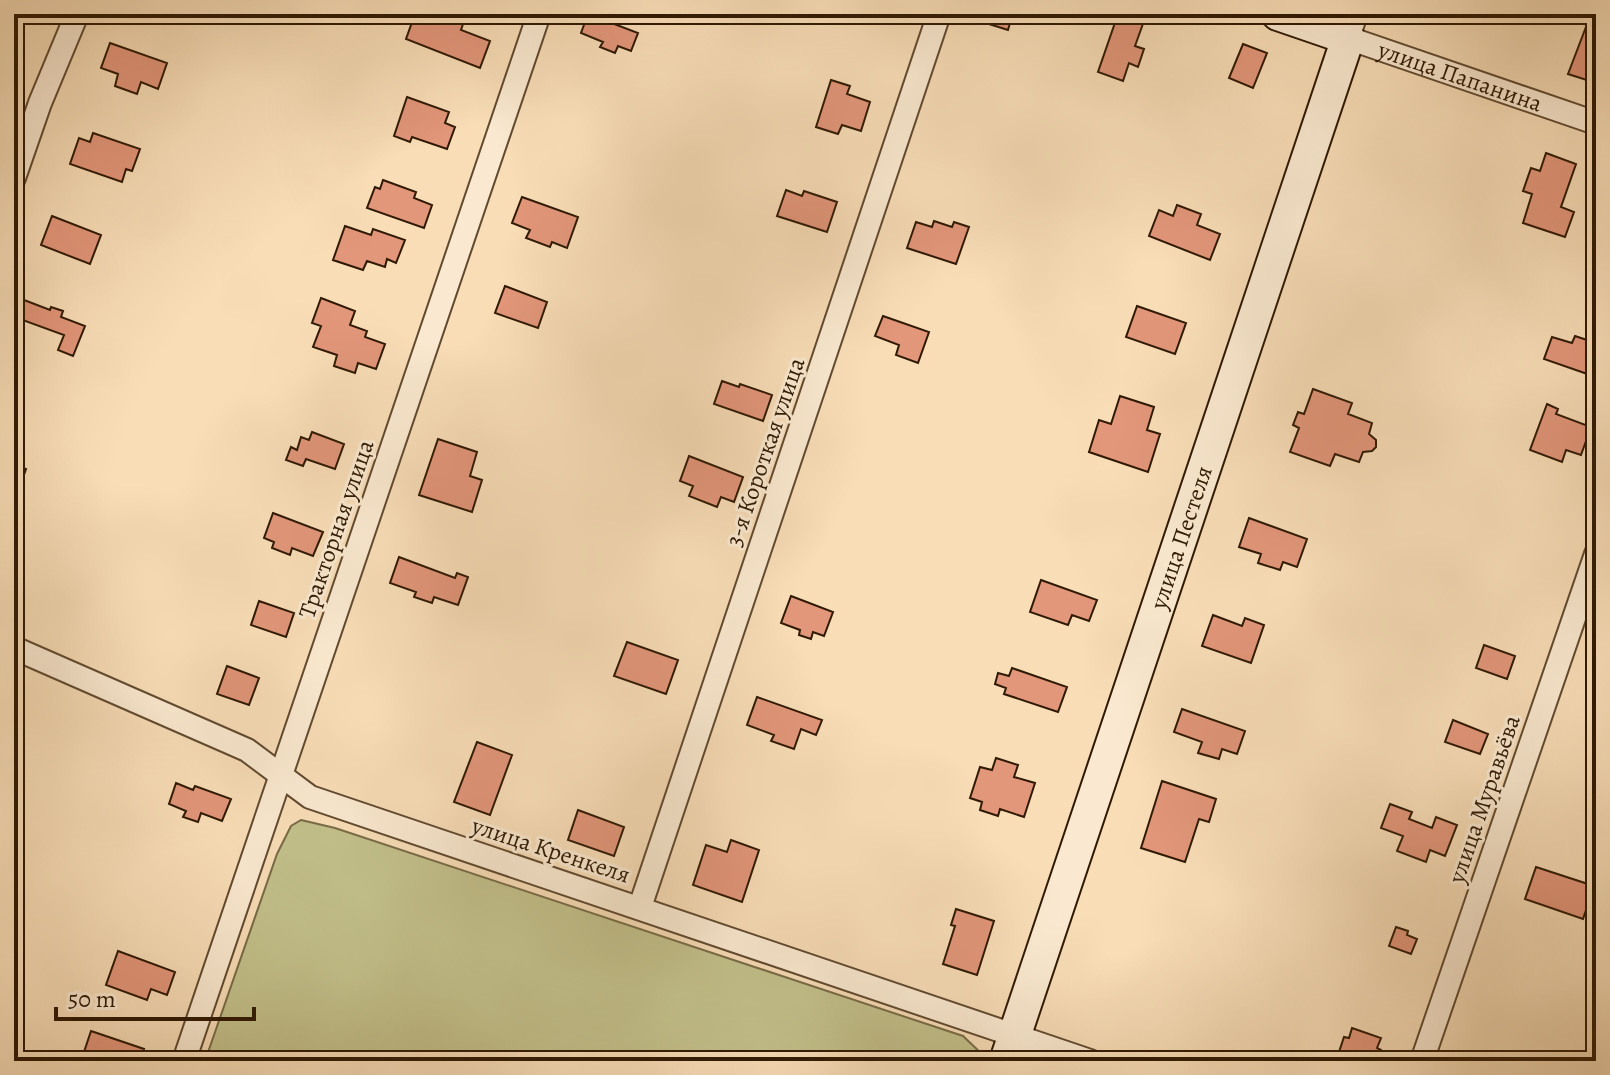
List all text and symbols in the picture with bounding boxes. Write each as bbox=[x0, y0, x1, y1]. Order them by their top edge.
street label: улица Папанина bbox=[1373, 33, 1547, 119]
street label: 3-я Короткая улица bbox=[718, 353, 812, 551]
street label: Тракторная улица bbox=[290, 436, 382, 622]
street label: улица Пестеля bbox=[1142, 462, 1220, 614]
street label: улица Муравьёва bbox=[1440, 711, 1528, 888]
street label: улица Кренкеля bbox=[467, 809, 634, 891]
scale bar bbox=[56, 971, 254, 1021]
text: 50 m bbox=[68, 983, 116, 1015]

